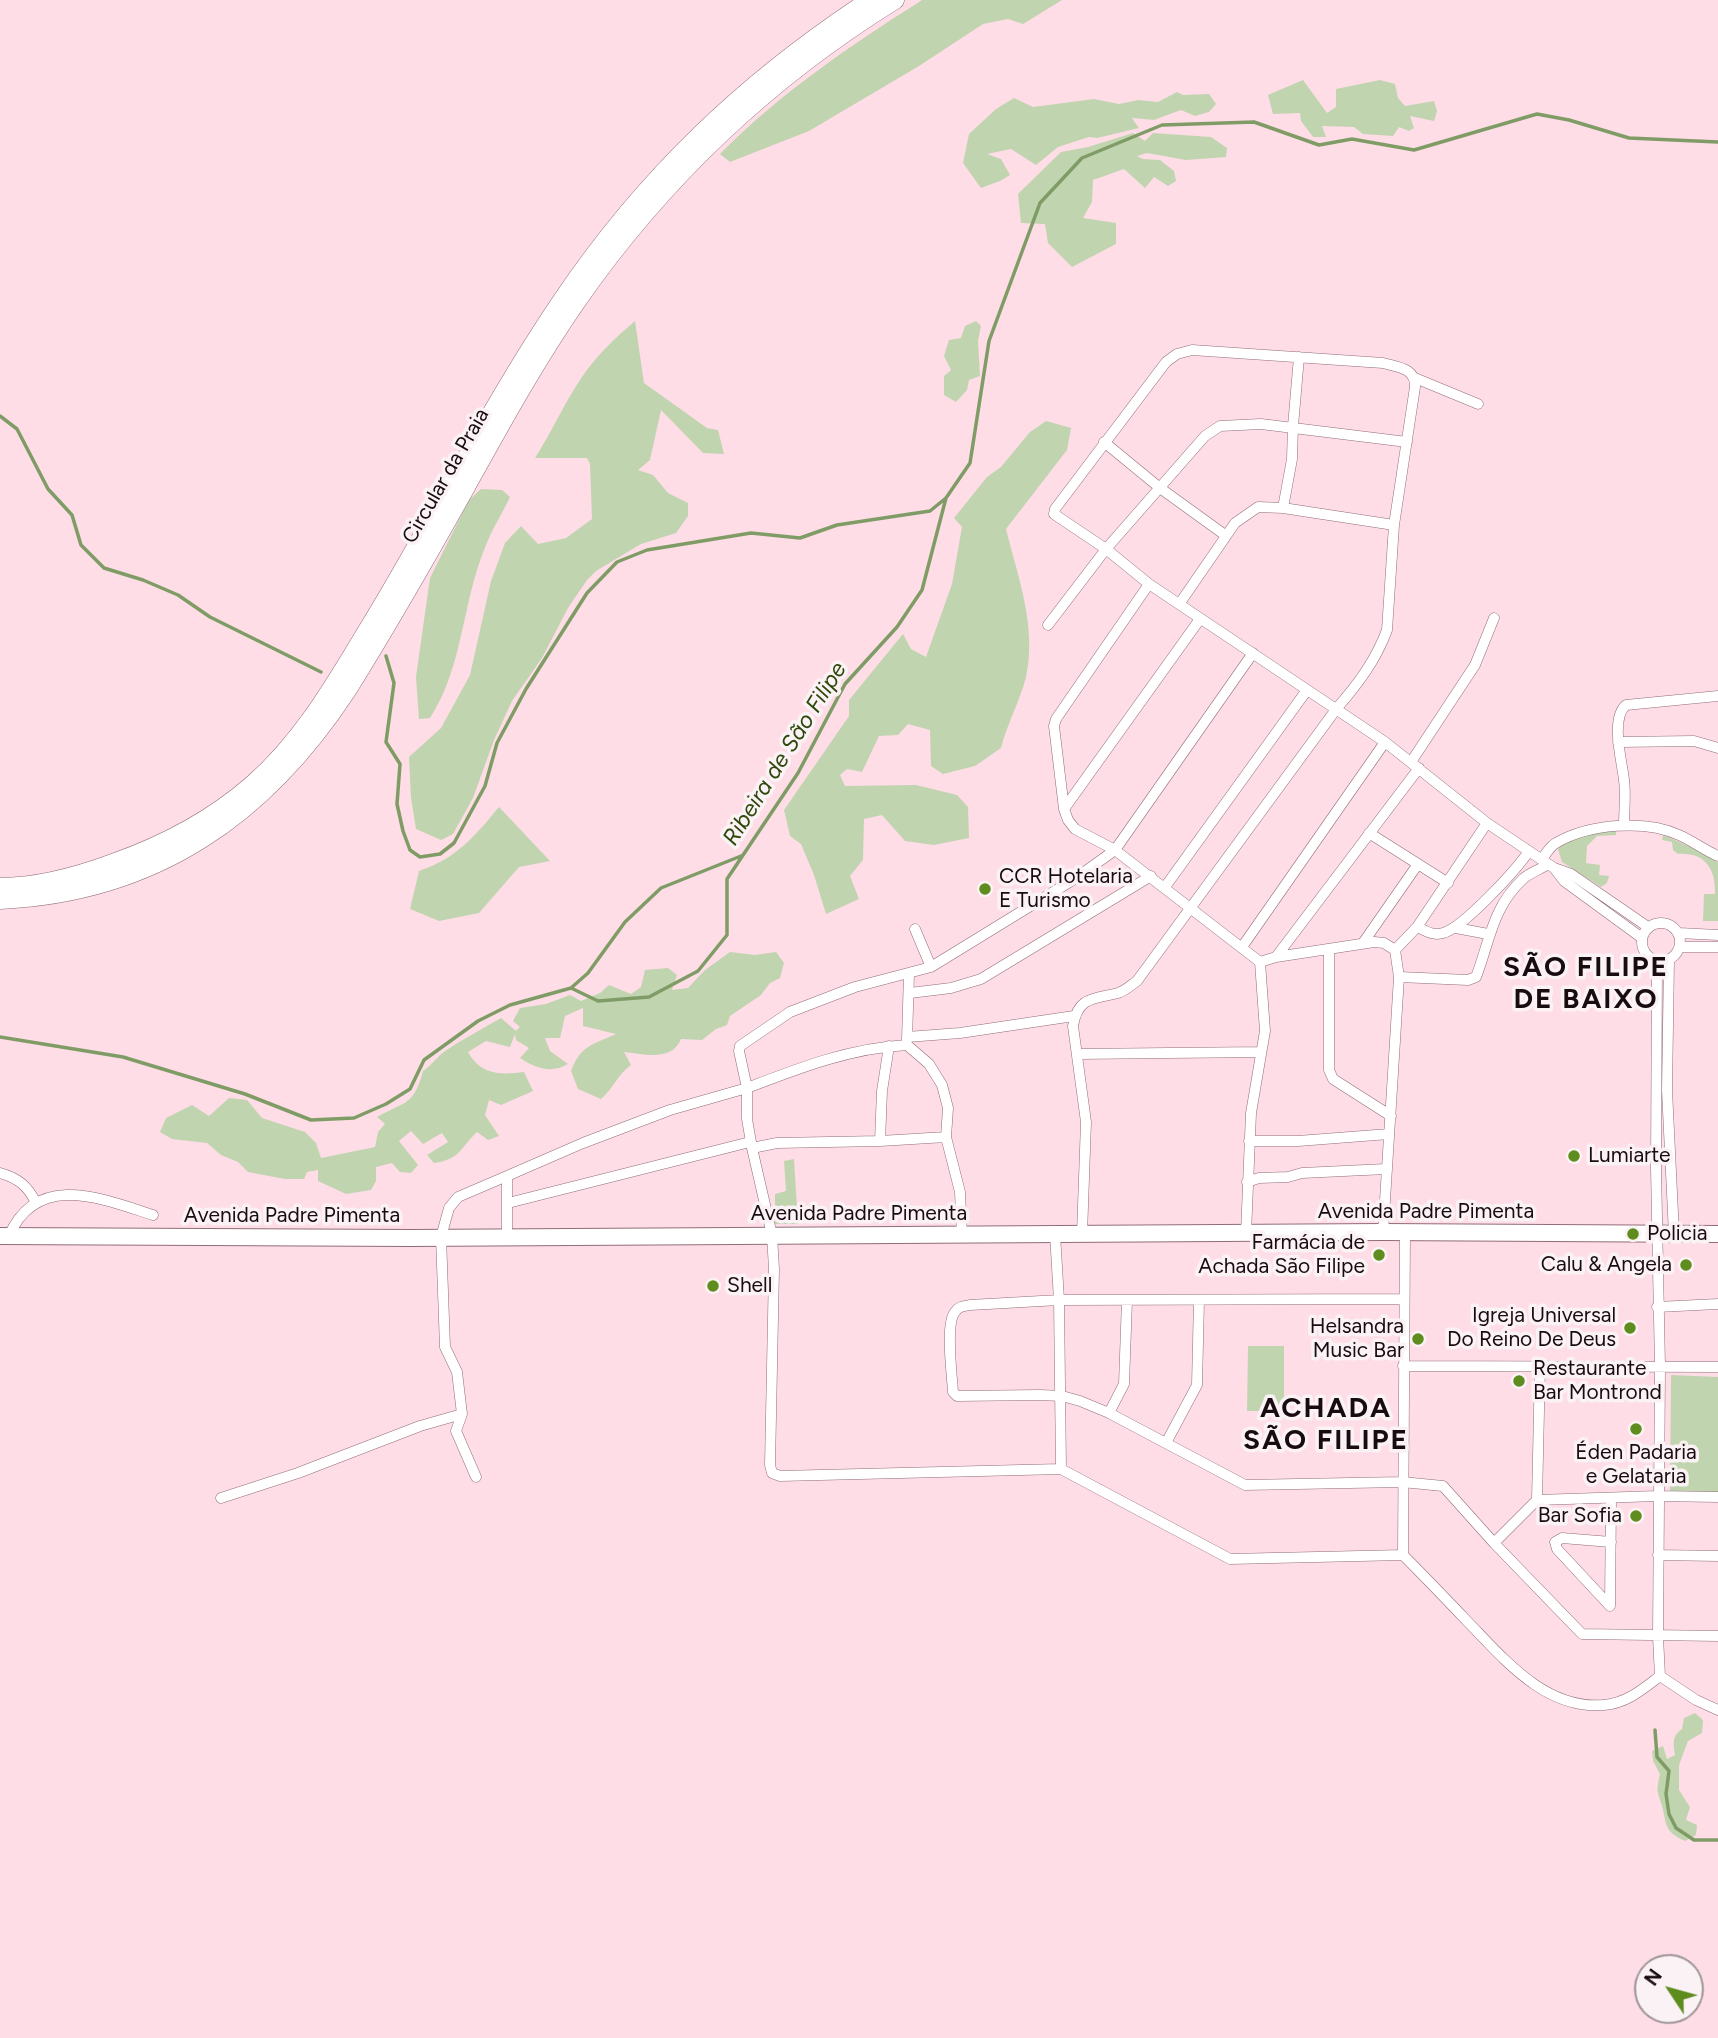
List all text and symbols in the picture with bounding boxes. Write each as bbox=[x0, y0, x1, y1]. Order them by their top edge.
street label: Circular da Praia bbox=[397, 404, 495, 548]
water label: Ribeira de São Filipe bbox=[717, 657, 853, 851]
place label: CCR Hotelaria E Turismo bbox=[999, 864, 1133, 914]
marker: CCR Hotelaria E Turismo bbox=[977, 881, 993, 897]
district label: SÃO FILIPE DE BAIXO bbox=[1504, 951, 1668, 1017]
place label: Lumiarte bbox=[1588, 1143, 1671, 1169]
marker: Lumiarte bbox=[1566, 1148, 1582, 1164]
street label: Avenida Padre Pimenta bbox=[1318, 1199, 1534, 1225]
street label: Avenida Padre Pimenta bbox=[751, 1201, 967, 1227]
street label: Avenida Padre Pimenta bbox=[184, 1203, 400, 1229]
place label: Policia bbox=[1647, 1221, 1708, 1247]
marker: Policia bbox=[1625, 1226, 1641, 1242]
place label: Farmácia de Achada São Filipe bbox=[1198, 1230, 1365, 1280]
marker: Farmácia de Achada São Filipe bbox=[1371, 1247, 1387, 1263]
place label: Calu & Angela bbox=[1541, 1252, 1672, 1278]
marker: Calu & Angela bbox=[1678, 1257, 1694, 1273]
place label: Shell bbox=[727, 1273, 772, 1299]
marker: Shell bbox=[705, 1278, 721, 1294]
place label: Igreja Universal Do Reino De Deus bbox=[1447, 1303, 1616, 1353]
place label: Helsandra Music Bar bbox=[1310, 1314, 1404, 1364]
marker: Igreja Universal Do Reino De Deus bbox=[1622, 1320, 1638, 1336]
marker: Helsandra Music Bar bbox=[1410, 1331, 1426, 1347]
place label: Restaurante Bar Montrond bbox=[1533, 1356, 1662, 1406]
marker: Restaurante Bar Montrond bbox=[1511, 1373, 1527, 1389]
district label: ACHADA SÃO FILIPE bbox=[1244, 1392, 1408, 1458]
marker: Éden Padaria e Gelataria bbox=[1628, 1421, 1644, 1437]
place label: Éden Padaria e Gelataria bbox=[1575, 1440, 1697, 1490]
place label: Bar Sofia bbox=[1538, 1503, 1622, 1529]
marker: Bar Sofia bbox=[1628, 1508, 1644, 1524]
north arrow bbox=[1634, 1954, 1704, 2024]
text: N bbox=[1640, 1965, 1667, 1990]

